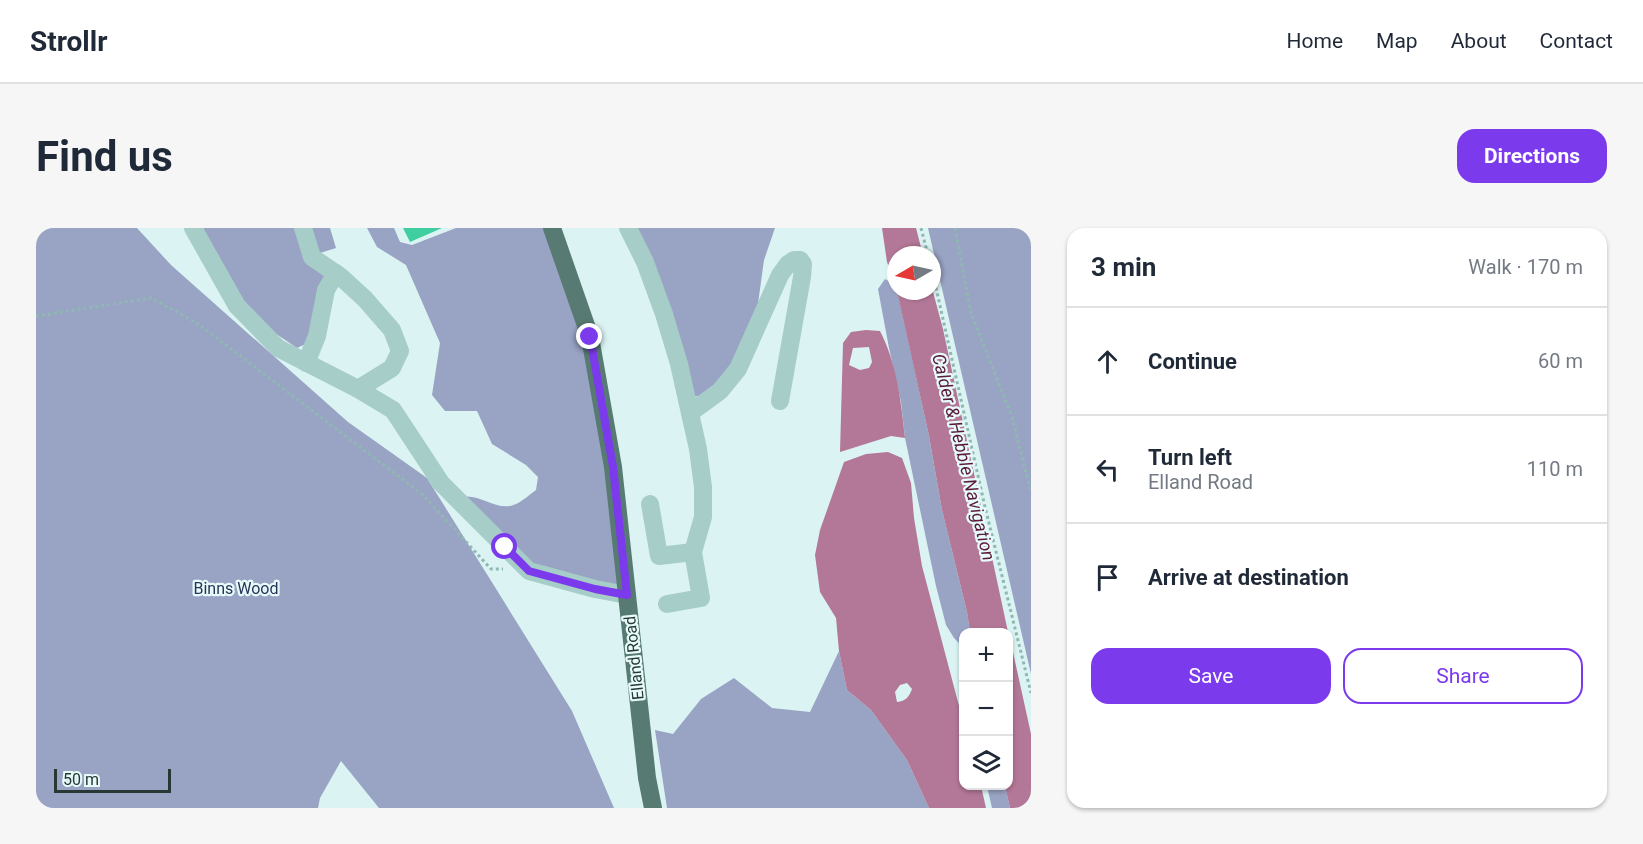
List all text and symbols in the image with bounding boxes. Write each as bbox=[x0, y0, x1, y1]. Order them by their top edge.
text: Strollr bbox=[30, 25, 107, 58]
text: Home bbox=[1287, 29, 1343, 53]
text: Map bbox=[1376, 29, 1418, 53]
text: About bbox=[1451, 29, 1507, 53]
text: Contact bbox=[1540, 29, 1613, 53]
button: Directions bbox=[1457, 129, 1607, 183]
text: Find us bbox=[36, 132, 173, 181]
north arrow bbox=[887, 246, 941, 300]
text: 3 min bbox=[1091, 252, 1156, 282]
text: Walk · 170 m bbox=[1468, 255, 1583, 279]
route end bbox=[576, 323, 602, 349]
icon: ahead bbox=[1091, 345, 1124, 378]
text: Continue bbox=[1148, 349, 1237, 374]
text: 60 m bbox=[1538, 349, 1583, 373]
water label: Calder & Hebble Navigation bbox=[928, 351, 1000, 563]
text: Turn left bbox=[1148, 445, 1232, 470]
icon: left bbox=[1091, 453, 1124, 486]
text: 110 m bbox=[1527, 457, 1583, 481]
text: Elland Road bbox=[1148, 470, 1253, 494]
route start bbox=[491, 533, 517, 559]
icon: arrive bbox=[1091, 561, 1124, 594]
text: Arrive at destination bbox=[1148, 565, 1349, 590]
park label: Binns Wood bbox=[194, 579, 278, 598]
street label: Elland Road bbox=[620, 615, 648, 701]
map controls bbox=[959, 628, 1013, 790]
button: + bbox=[959, 628, 1013, 682]
button: Save bbox=[1091, 648, 1331, 704]
button: Share bbox=[1343, 648, 1583, 704]
button: − bbox=[959, 682, 1013, 736]
button: layers bbox=[959, 736, 1013, 790]
scale bar bbox=[54, 766, 171, 794]
text: 50 m bbox=[63, 770, 99, 789]

